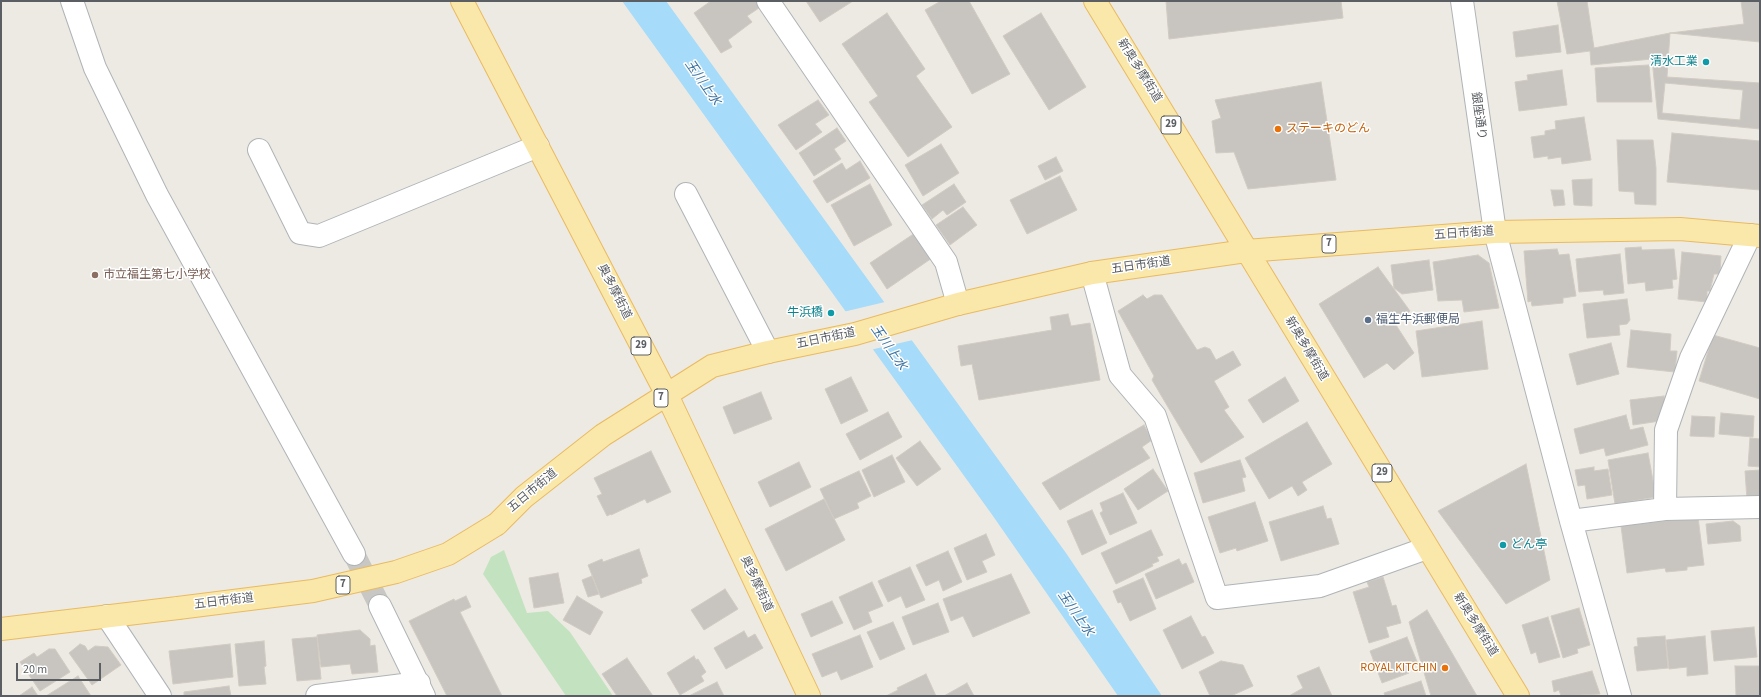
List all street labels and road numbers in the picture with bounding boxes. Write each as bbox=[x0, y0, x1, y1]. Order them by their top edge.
street label: 新奥多摩街道 bbox=[1114, 37, 1164, 105]
street label: 銀座通り bbox=[1468, 91, 1488, 141]
road number: 29 bbox=[1161, 116, 1181, 134]
street label: 五日市街道 bbox=[1434, 225, 1494, 243]
road number: 7 bbox=[1322, 235, 1336, 253]
street label: 五日市街道 bbox=[1110, 255, 1172, 277]
street label: 奥多摩街道 bbox=[594, 262, 634, 322]
street label: 新奥多摩街道 bbox=[1281, 314, 1331, 384]
street label: 五日市街道 bbox=[795, 326, 857, 352]
road number: 29 bbox=[631, 337, 651, 355]
road number: 7 bbox=[654, 389, 668, 407]
road number: 29 bbox=[1372, 464, 1392, 482]
street label: 五日市街道 bbox=[505, 466, 561, 516]
street label: 奥多摩街道 bbox=[737, 554, 775, 614]
road number: 7 bbox=[336, 576, 350, 594]
street label: 五日市街道 bbox=[193, 591, 255, 613]
street label: 新奥多摩街道 bbox=[1450, 591, 1500, 659]

